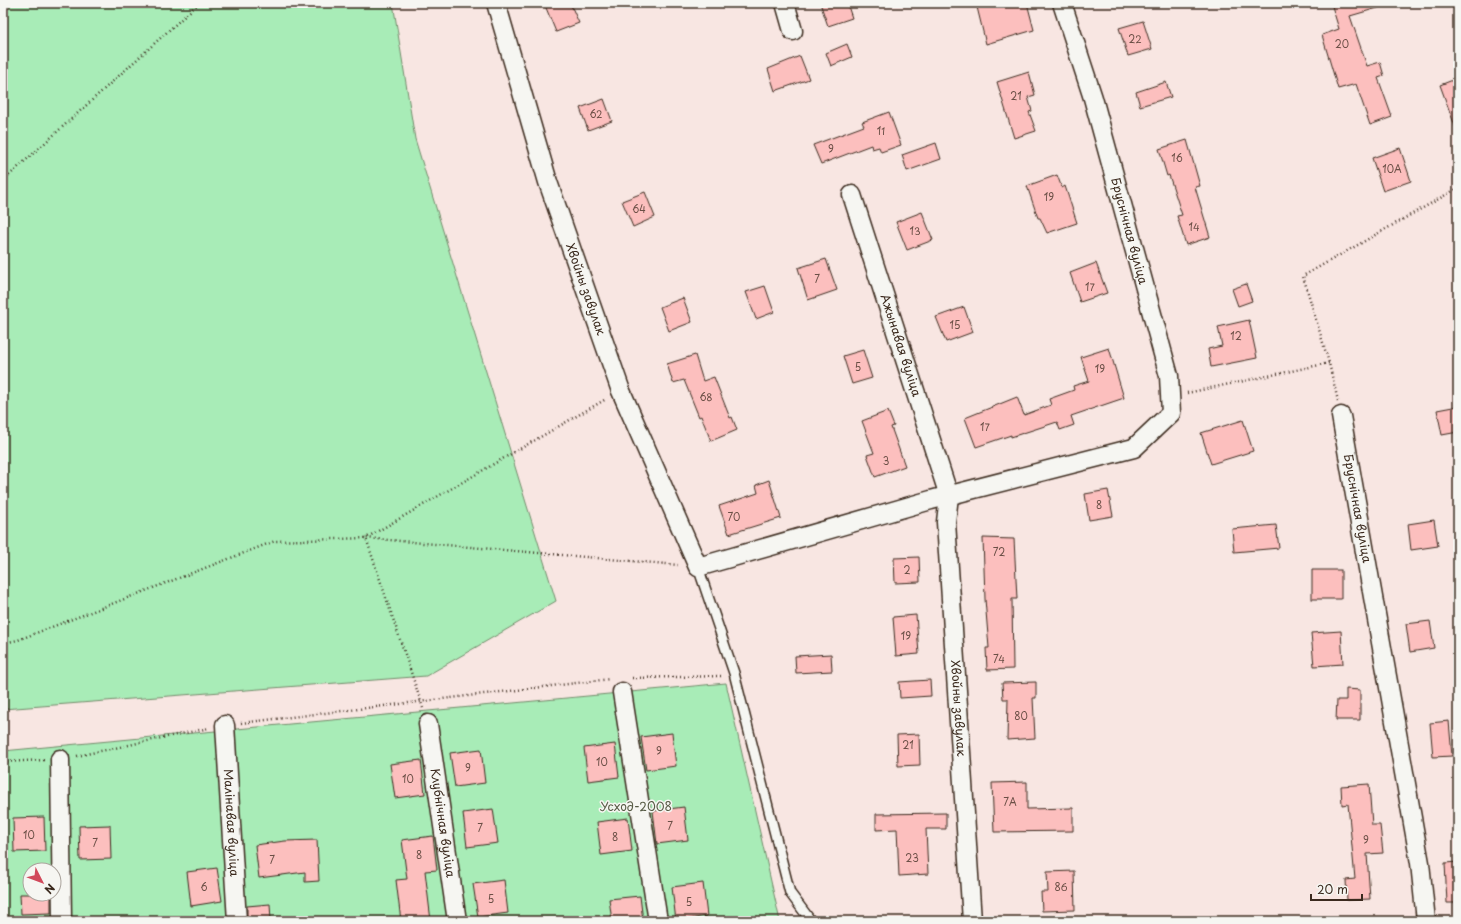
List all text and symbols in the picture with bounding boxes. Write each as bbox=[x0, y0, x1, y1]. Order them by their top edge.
house number: 22 bbox=[1128, 31, 1142, 46]
house number: 20 bbox=[1335, 36, 1349, 51]
house number: 21 bbox=[1010, 88, 1022, 103]
house number: 62 bbox=[589, 106, 603, 121]
house number: 11 bbox=[877, 123, 885, 138]
house number: 9 bbox=[828, 141, 834, 156]
house number: 16 bbox=[1171, 150, 1183, 165]
house number: 10А bbox=[1382, 161, 1402, 176]
street label: Бруснічная вуліца bbox=[1107, 175, 1153, 287]
house number: 19 bbox=[1044, 189, 1054, 204]
house number: 64 bbox=[632, 201, 646, 216]
house number: 14 bbox=[1188, 219, 1200, 234]
house number: 13 bbox=[909, 223, 921, 238]
street label: Хвойны завулак bbox=[562, 240, 611, 338]
house number: 7 bbox=[814, 271, 820, 286]
house number: 17 bbox=[1085, 279, 1096, 294]
street label: Ажынавая вуліца bbox=[876, 291, 927, 399]
house number: 15 bbox=[950, 317, 960, 332]
house number: 12 bbox=[1230, 328, 1242, 343]
house number: 5 bbox=[855, 359, 861, 374]
house number: 19 bbox=[1095, 361, 1105, 376]
house number: 68 bbox=[699, 389, 713, 404]
house number: 17 bbox=[980, 419, 991, 434]
house number: 3 bbox=[883, 453, 889, 468]
street label: Бруснічная вуліца bbox=[1340, 453, 1377, 565]
house number: 8 bbox=[1096, 497, 1102, 512]
house number: 70 bbox=[728, 509, 740, 524]
house number: 72 bbox=[993, 544, 1005, 559]
house number: 2 bbox=[903, 562, 911, 577]
house number: 19 bbox=[901, 628, 911, 643]
house number: 74 bbox=[993, 651, 1005, 666]
street label: Хвойны завулак bbox=[947, 659, 971, 758]
house number: 80 bbox=[1014, 708, 1028, 723]
house number: 21 bbox=[902, 737, 914, 752]
house number: 9 bbox=[656, 743, 662, 758]
house number: 10 bbox=[596, 754, 608, 769]
house number: 9 bbox=[465, 760, 471, 775]
street label: Клубнічная вуліца bbox=[427, 767, 461, 879]
street label: Малінавая вуліца bbox=[220, 768, 244, 878]
house number: 10 bbox=[402, 771, 414, 786]
house number: 7А bbox=[1003, 794, 1017, 809]
park label: Усход-2008 bbox=[600, 797, 672, 815]
house number: 7 bbox=[667, 818, 673, 833]
house number: 7 bbox=[477, 820, 483, 835]
house number: 10 bbox=[23, 827, 35, 842]
house number: 8 bbox=[612, 829, 618, 844]
house number: 9 bbox=[1363, 832, 1369, 847]
house number: 7 bbox=[92, 835, 98, 850]
house number: 8 bbox=[416, 847, 422, 862]
house number: 23 bbox=[905, 850, 919, 865]
house number: 7 bbox=[269, 852, 275, 867]
north arrow bbox=[22, 862, 62, 902]
scale bar bbox=[1311, 876, 1362, 902]
house number: 6 bbox=[200, 879, 208, 894]
house number: 86 bbox=[1055, 879, 1068, 894]
text: N bbox=[40, 880, 59, 898]
text: 20 m bbox=[1317, 880, 1348, 898]
house number: 5 bbox=[488, 891, 494, 906]
house number: 5 bbox=[686, 894, 692, 909]

